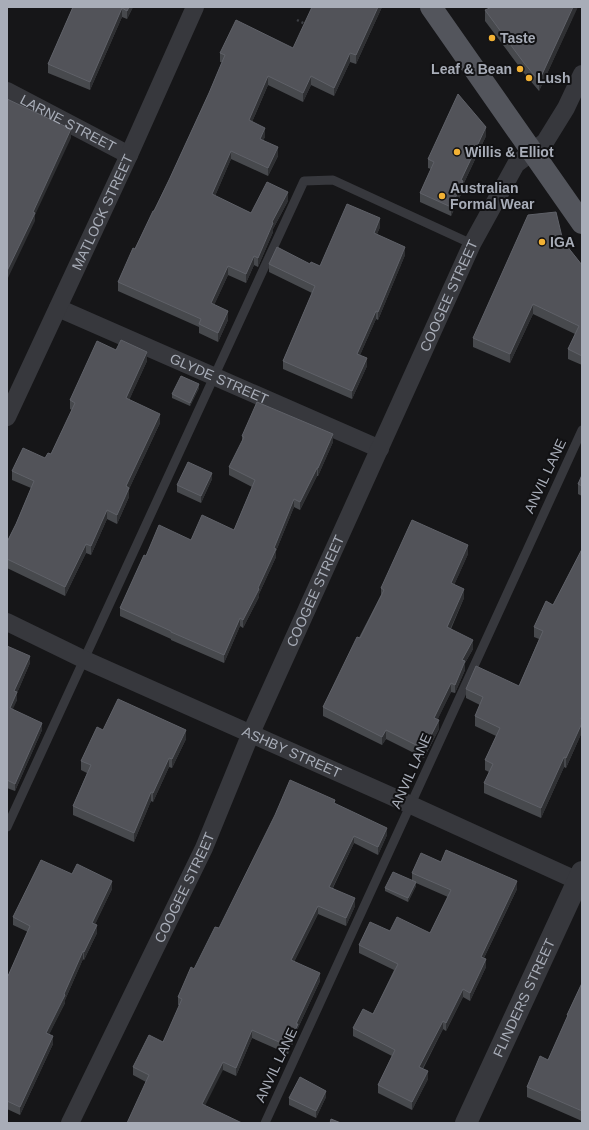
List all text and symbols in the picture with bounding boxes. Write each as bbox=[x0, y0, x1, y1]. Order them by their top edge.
place label: Taste bbox=[500, 30, 536, 46]
marker: Taste bbox=[487, 33, 497, 43]
place label: Leaf & Bean bbox=[431, 61, 512, 77]
marker: Leaf & Bean bbox=[515, 64, 525, 74]
place label: Lush bbox=[537, 70, 570, 86]
marker: Lush bbox=[524, 73, 534, 83]
street label: LARNE STREET bbox=[17, 91, 119, 155]
place label: Willis & Elliot bbox=[465, 144, 554, 160]
marker: Willis & Elliot bbox=[452, 147, 462, 157]
street label: MATLOCK STREET bbox=[69, 151, 136, 273]
place label: Australian Formal Wear bbox=[450, 180, 535, 212]
marker: Australian Formal Wear bbox=[437, 191, 447, 201]
place label: IGA bbox=[550, 234, 575, 250]
street label: COOGEE STREET bbox=[416, 237, 481, 354]
marker: IGA bbox=[537, 237, 547, 247]
street label: GLYDE STREET bbox=[168, 350, 271, 407]
street label: ANVIL LANE bbox=[521, 436, 569, 516]
street label: COOGEE STREET bbox=[283, 532, 348, 649]
street label: ASHBY STREET bbox=[240, 723, 344, 781]
street label: ANVIL LANE bbox=[387, 731, 435, 811]
street label: COOGEE STREET bbox=[151, 829, 218, 945]
street label: FLINDERS STREET bbox=[490, 936, 558, 1059]
street label: ANVIL LANE bbox=[252, 1025, 300, 1105]

